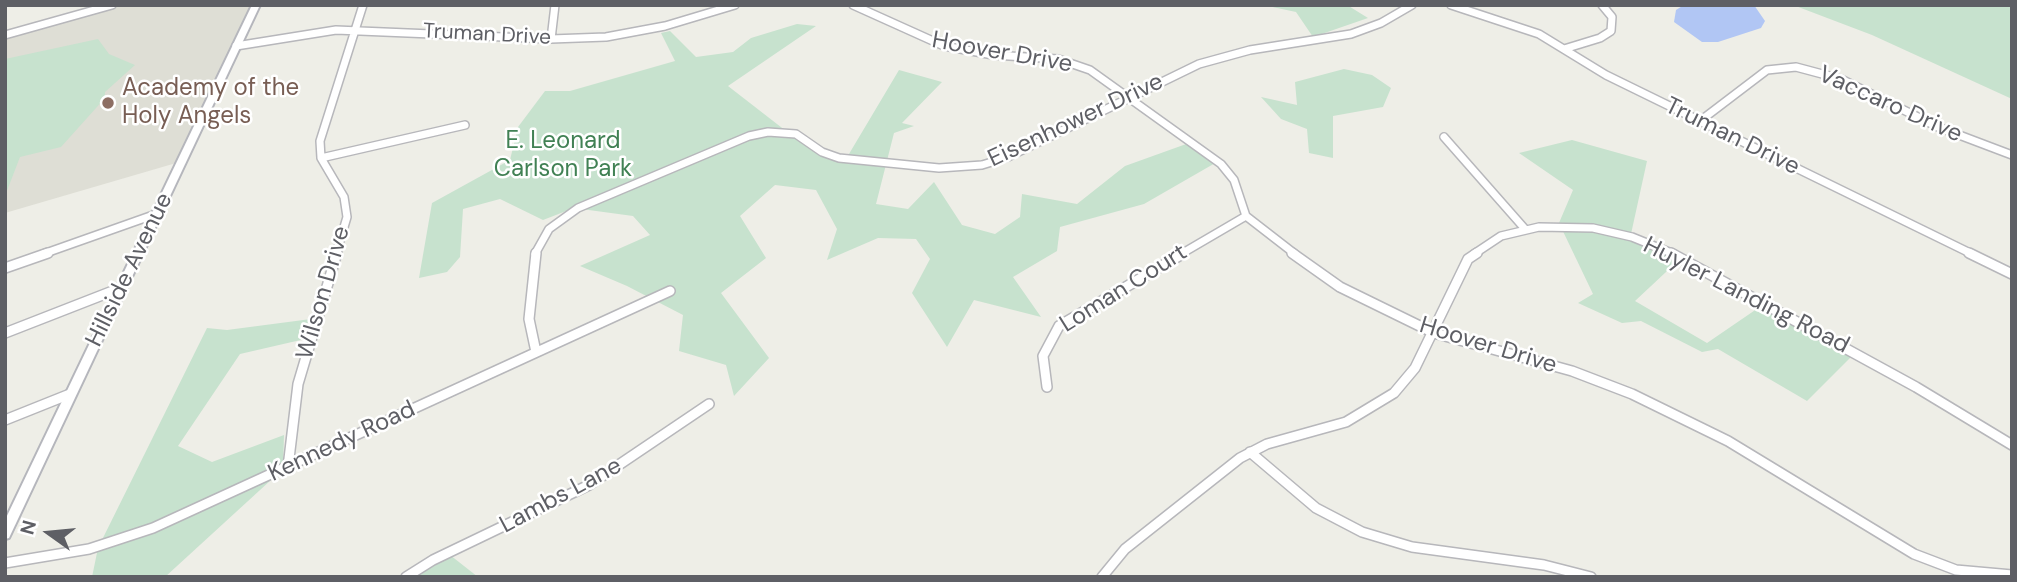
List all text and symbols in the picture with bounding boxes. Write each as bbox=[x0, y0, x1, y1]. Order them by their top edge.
street label: Truman Drive bbox=[422, 19, 552, 51]
street label: Hoover Drive bbox=[930, 26, 1074, 80]
street label: Vaccaro Drive bbox=[1814, 60, 1966, 150]
street label: Eisenhower Drive bbox=[984, 68, 1168, 174]
place label: Academy of the Holy Angels bbox=[122, 75, 299, 131]
street label: Truman Drive bbox=[1660, 92, 1804, 182]
marker: Academy of the Holy Angels bbox=[100, 95, 116, 111]
park label: E. Leonard Carlson Park bbox=[494, 128, 632, 184]
street label: Hillside Avenue bbox=[80, 189, 180, 351]
street label: Wilson Drive bbox=[291, 223, 357, 363]
street label: Huyler Landing Road bbox=[1638, 232, 1854, 360]
street label: Loman Court bbox=[1055, 239, 1193, 339]
street label: Hoover Drive bbox=[1416, 311, 1560, 381]
street label: Kennedy Road bbox=[264, 395, 420, 489]
street label: Lambs Lane bbox=[495, 452, 627, 540]
north arrow bbox=[14, 498, 84, 568]
text: N bbox=[14, 518, 42, 537]

